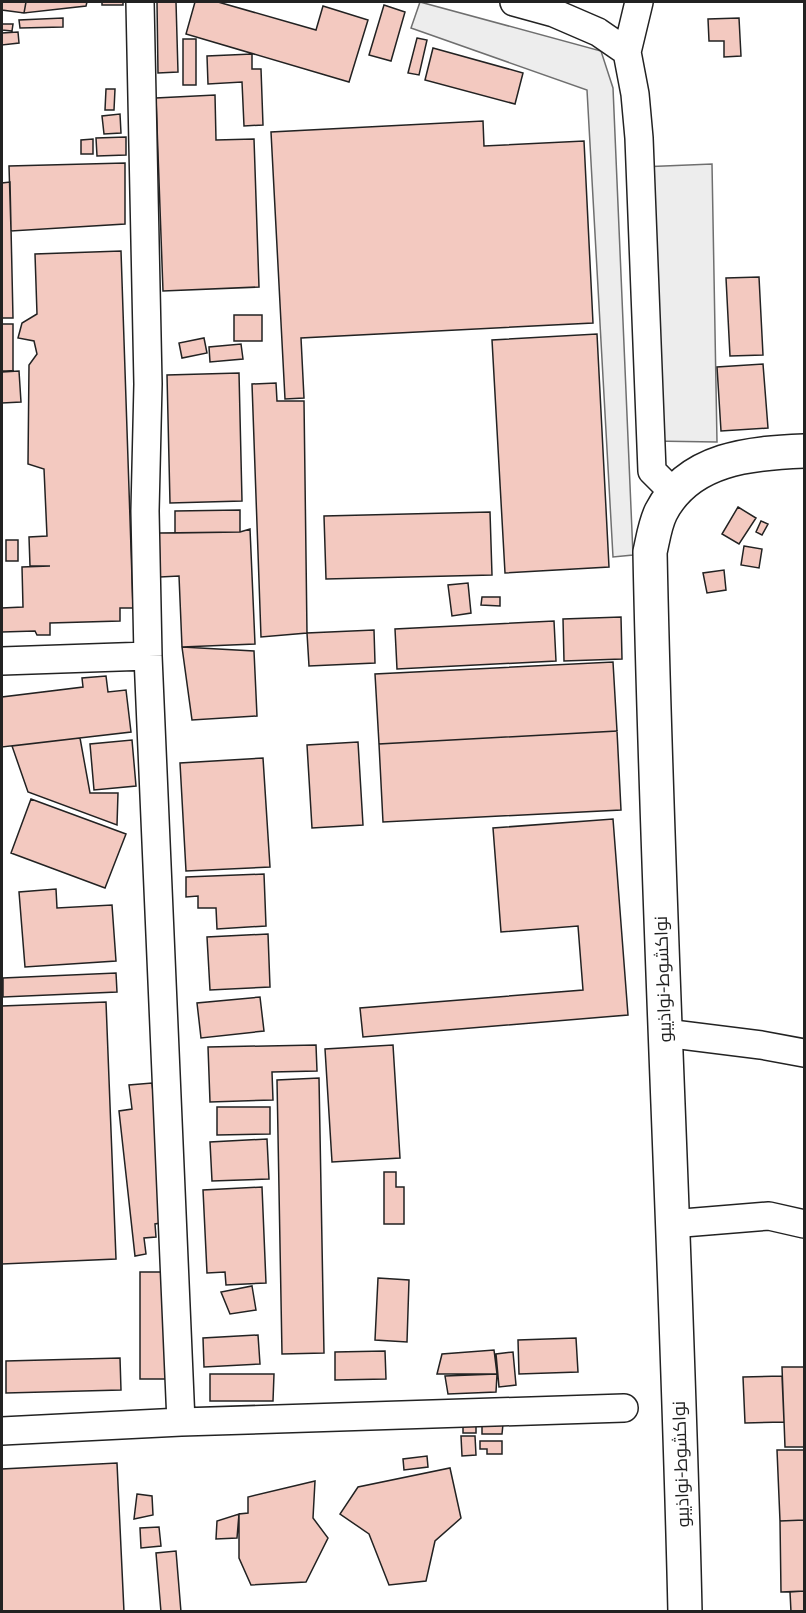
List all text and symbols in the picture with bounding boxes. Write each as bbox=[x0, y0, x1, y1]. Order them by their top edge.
street label: نواكشوط-نواذيبو bbox=[650, 915, 676, 1043]
street label: نواكشوط-نواذيبو bbox=[668, 1400, 694, 1528]

